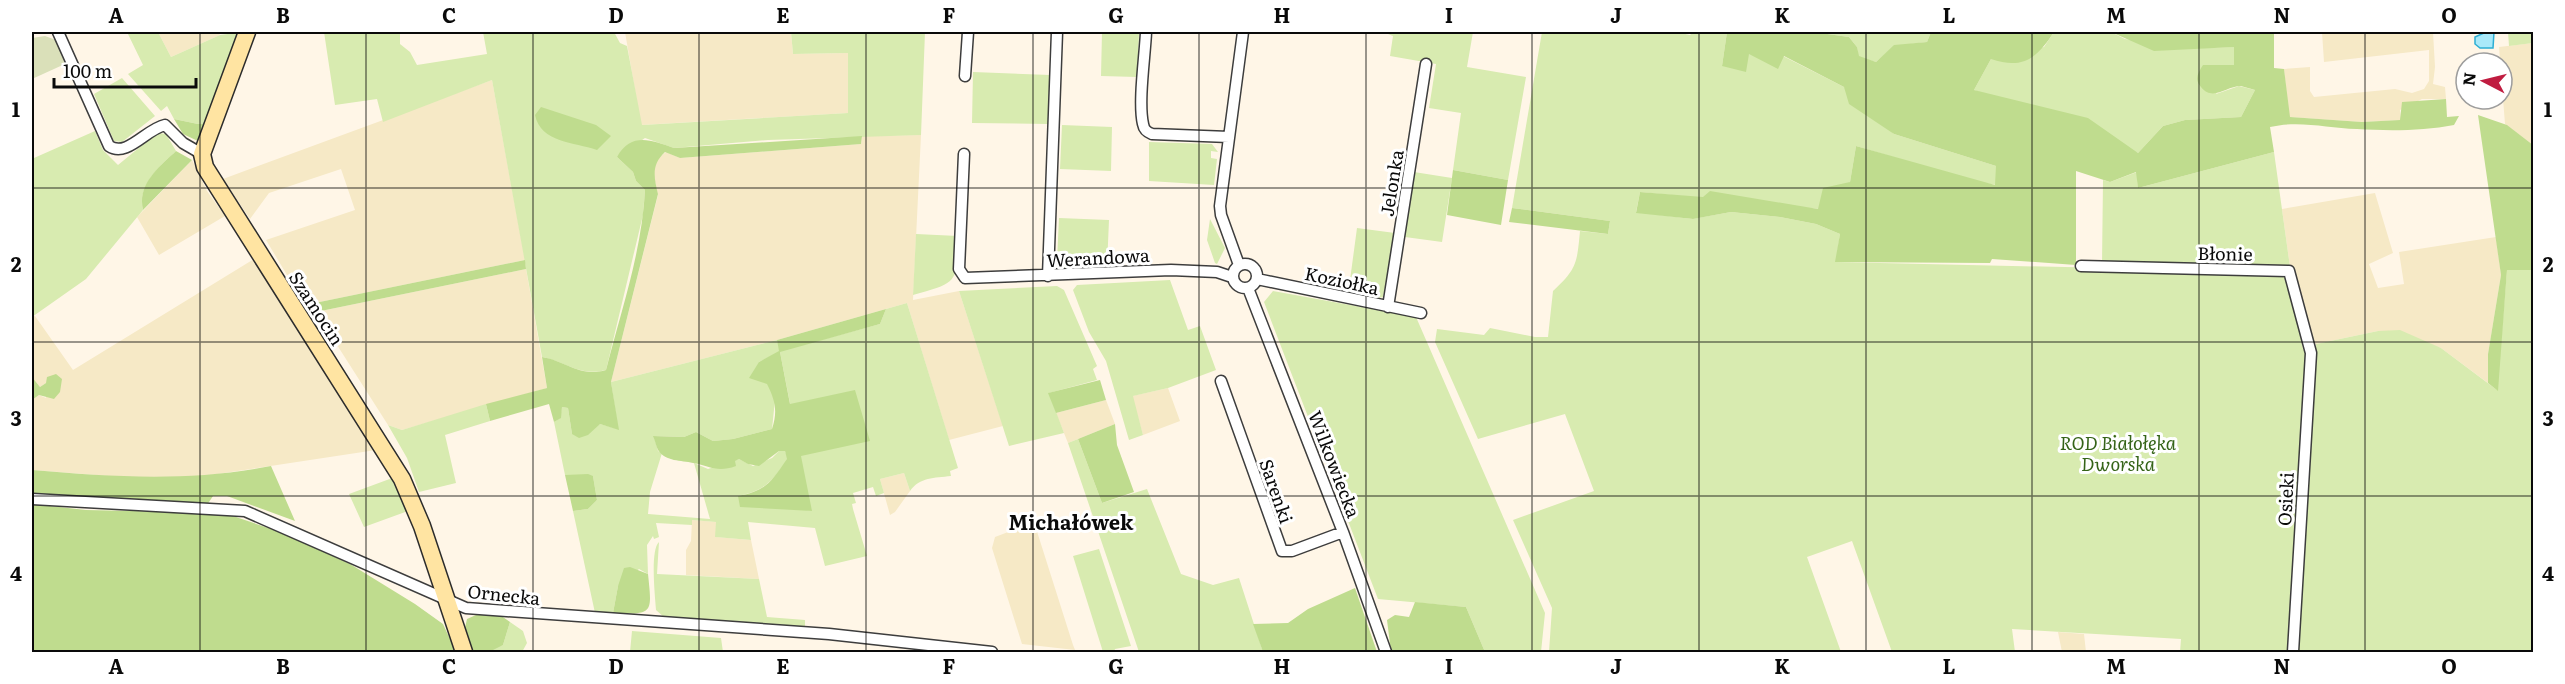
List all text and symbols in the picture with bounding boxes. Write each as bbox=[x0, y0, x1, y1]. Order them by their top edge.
text: A bbox=[108, 0, 124, 29]
text: B bbox=[276, 0, 290, 29]
text: C bbox=[442, 0, 456, 29]
text: D bbox=[608, 0, 624, 29]
text: E bbox=[776, 0, 790, 29]
text: F bbox=[943, 0, 956, 29]
text: G bbox=[1108, 0, 1124, 29]
text: H bbox=[1274, 0, 1290, 29]
text: I bbox=[1445, 0, 1453, 29]
text: J bbox=[1610, 0, 1622, 29]
text: K bbox=[1774, 0, 1790, 29]
text: L bbox=[1943, 0, 1956, 29]
text: M bbox=[2106, 0, 2126, 29]
text: N bbox=[2274, 0, 2290, 29]
text: O bbox=[2441, 0, 2457, 29]
scale bar bbox=[54, 51, 196, 89]
north arrow bbox=[2454, 51, 2514, 111]
text: 100 m bbox=[63, 57, 112, 84]
text: N bbox=[2455, 71, 2481, 87]
text: 1 bbox=[12, 93, 20, 123]
text: 1 bbox=[2544, 93, 2552, 123]
street label: Jelonka bbox=[1372, 147, 1410, 218]
street label: Błonie bbox=[2197, 239, 2253, 267]
street label: Werandowa bbox=[1046, 241, 1151, 273]
text: 2 bbox=[11, 248, 22, 278]
text: 2 bbox=[2543, 248, 2554, 278]
street label: Koziołka bbox=[1302, 259, 1382, 301]
street label: Szamocin bbox=[283, 265, 351, 351]
text: 3 bbox=[10, 402, 22, 432]
text: 3 bbox=[2542, 402, 2554, 432]
street label: Wilkowiecka bbox=[1302, 407, 1368, 522]
park label: ROD Białołęka Dworska bbox=[2060, 429, 2177, 477]
street label: Sarenki bbox=[1253, 455, 1301, 527]
street label: Osieki bbox=[2270, 471, 2300, 527]
district label: Michałówek bbox=[1009, 506, 1134, 536]
text: 4 bbox=[10, 557, 22, 587]
text: 4 bbox=[2542, 557, 2554, 587]
street label: Ornecka bbox=[466, 577, 542, 611]
text: A bbox=[108, 650, 124, 680]
text: B bbox=[276, 650, 290, 680]
text: C bbox=[442, 650, 456, 680]
text: D bbox=[608, 650, 624, 680]
text: E bbox=[776, 650, 790, 680]
text: F bbox=[943, 650, 956, 680]
text: G bbox=[1108, 650, 1124, 680]
text: H bbox=[1274, 650, 1290, 680]
text: I bbox=[1445, 650, 1453, 680]
text: J bbox=[1610, 650, 1622, 680]
text: K bbox=[1774, 650, 1790, 680]
text: L bbox=[1943, 650, 1956, 680]
text: M bbox=[2106, 650, 2126, 680]
text: N bbox=[2274, 650, 2290, 680]
text: O bbox=[2441, 650, 2457, 680]

